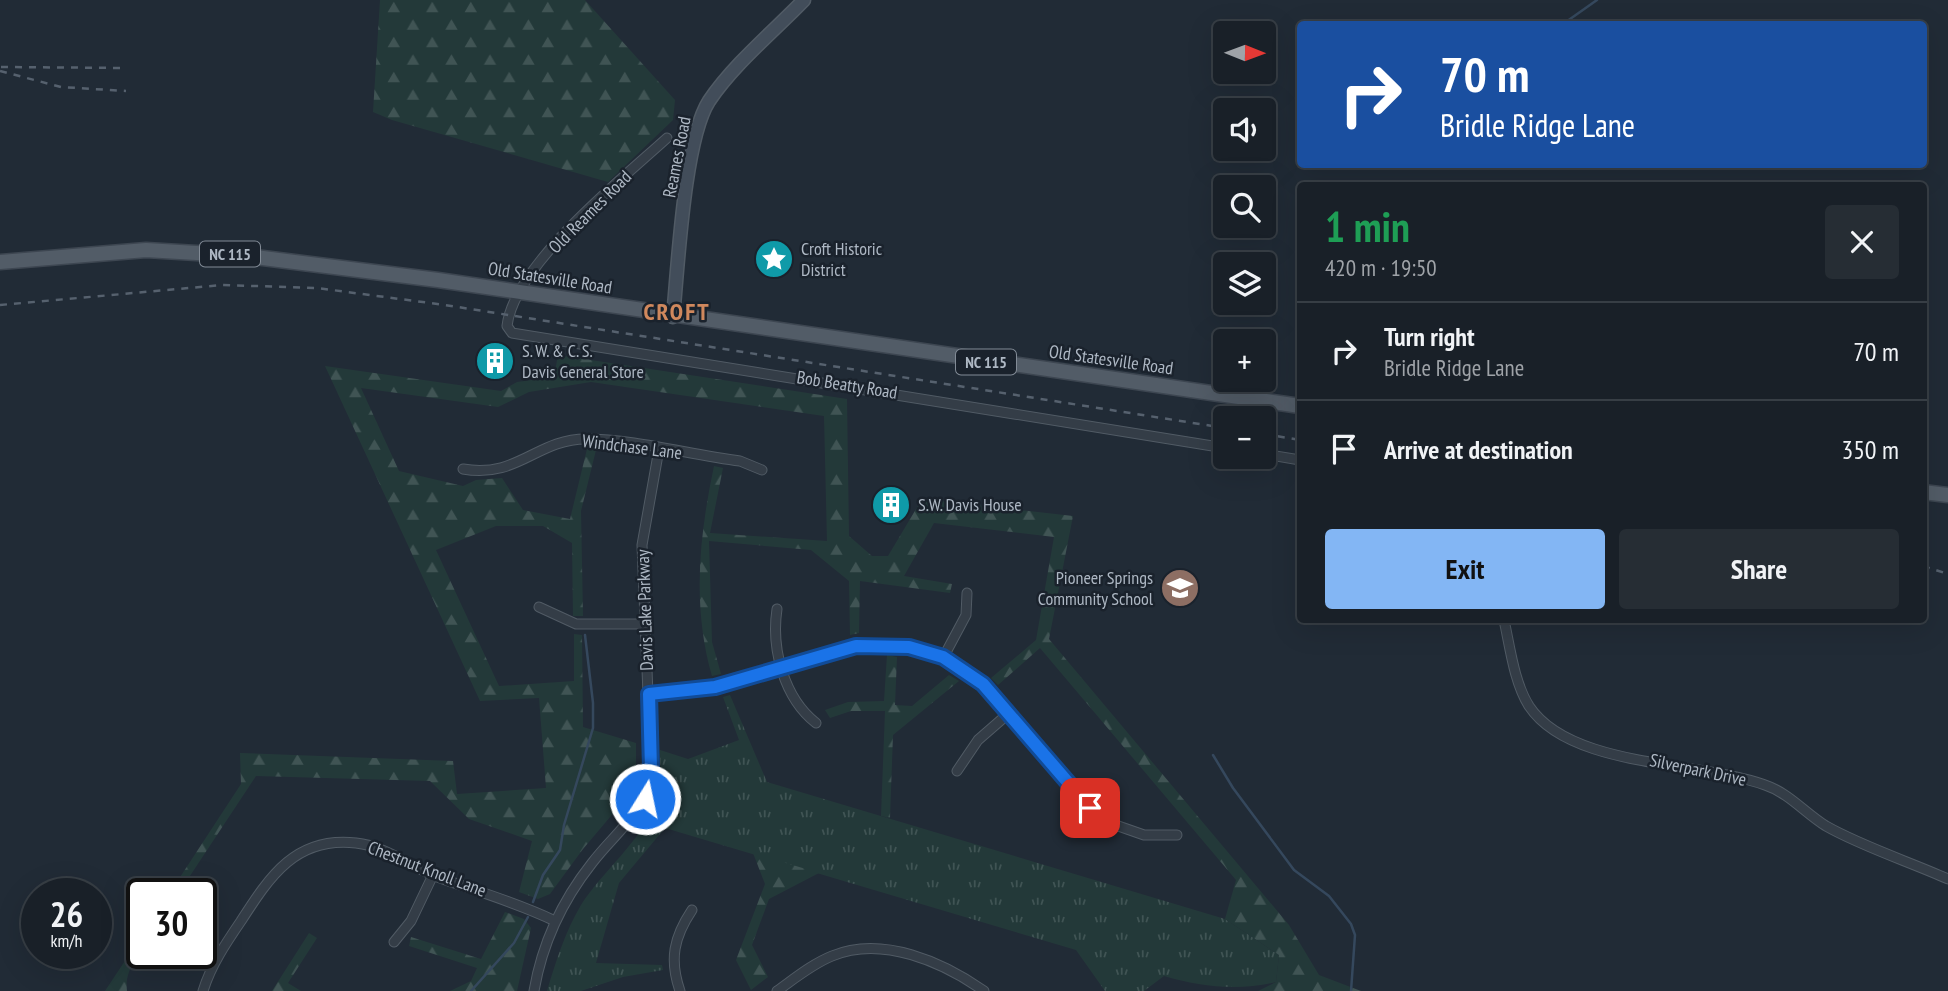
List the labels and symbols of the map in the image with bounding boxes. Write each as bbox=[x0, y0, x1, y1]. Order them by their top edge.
north arrow bbox=[1213, 21, 1276, 84]
street label: Reames Road bbox=[657, 114, 696, 200]
street label: Old Reames Road bbox=[543, 165, 636, 258]
place label: Croft Historic District bbox=[801, 237, 883, 281]
place icon: Croft Historic District bbox=[753, 238, 795, 280]
road number: NC 115 bbox=[200, 242, 260, 266]
street label: Old Statesville Road bbox=[486, 256, 614, 299]
district label: CROFT bbox=[643, 296, 711, 327]
place label: S. W. & C. S. Davis General Store bbox=[522, 339, 644, 383]
street label: Old Statesville Road bbox=[1048, 339, 1175, 380]
building icon: S. W. & C. S. Davis General Store bbox=[474, 340, 516, 382]
road number: NC 115 bbox=[956, 350, 1016, 374]
street label: Bob Beatty Road bbox=[795, 365, 899, 404]
street label: Windchase Lane bbox=[581, 429, 683, 464]
building icon: S.W. Davis House bbox=[870, 484, 912, 526]
place label: S.W. Davis House bbox=[918, 493, 1022, 516]
street label: Davis Lake Parkway bbox=[631, 549, 658, 671]
place label: Pioneer Springs Community School bbox=[1038, 566, 1154, 610]
school or university icon: Pioneer Springs Community School bbox=[1159, 567, 1201, 609]
street label: Silverpark Drive bbox=[1648, 748, 1749, 791]
position arrow bbox=[608, 762, 682, 836]
pin bbox=[1060, 778, 1120, 838]
street label: Chestnut Knoll Lane bbox=[365, 835, 490, 902]
speed limit sign: 30 bbox=[126, 878, 217, 969]

